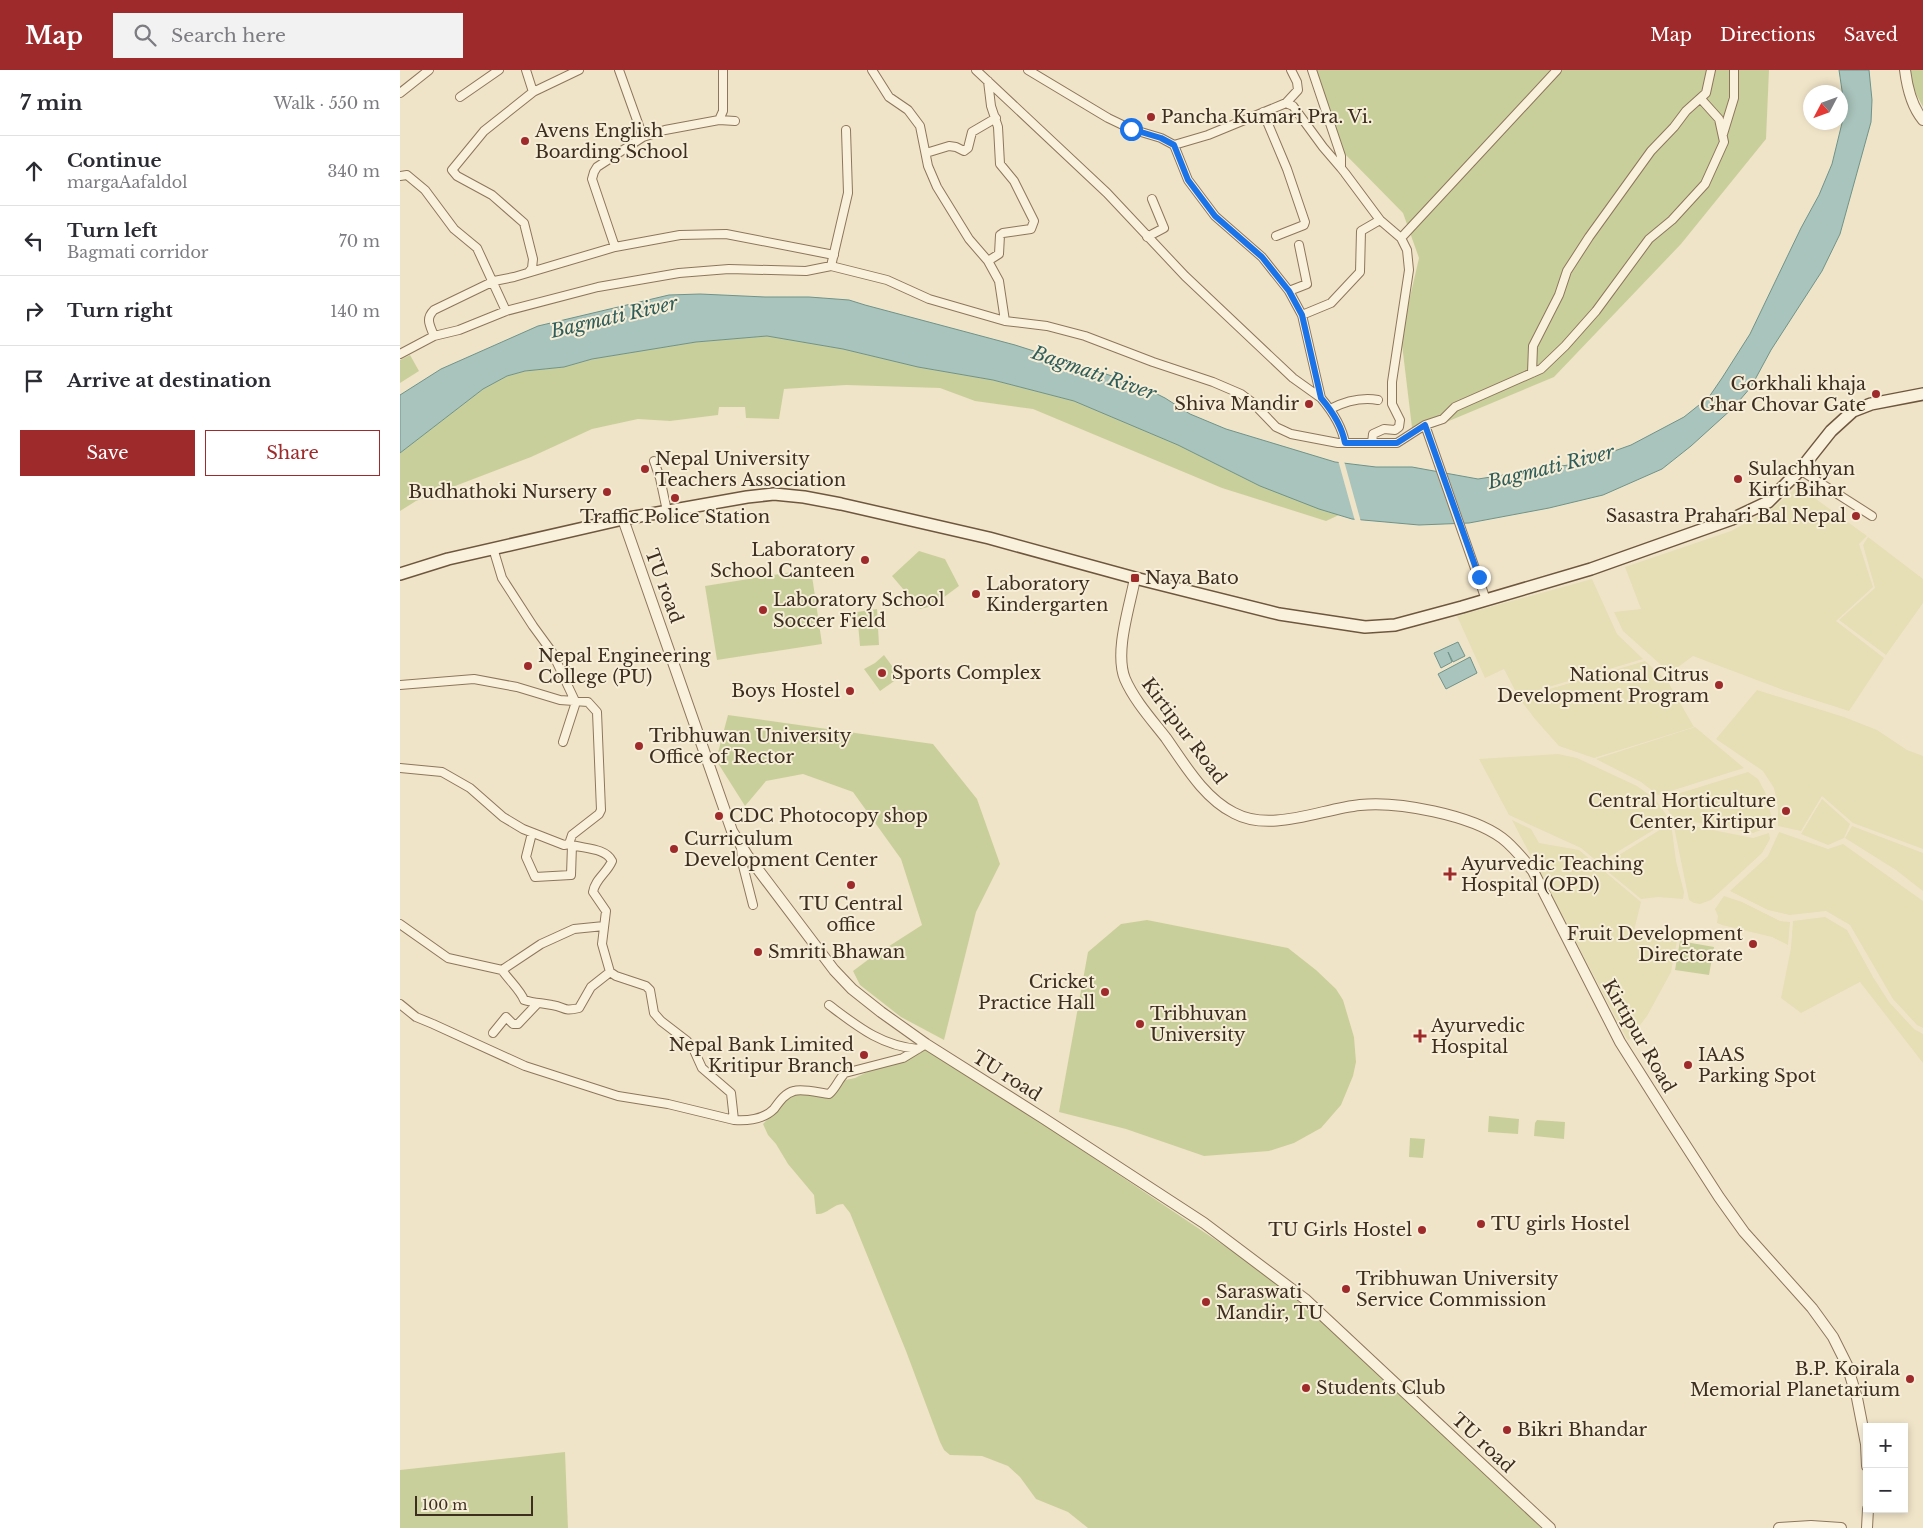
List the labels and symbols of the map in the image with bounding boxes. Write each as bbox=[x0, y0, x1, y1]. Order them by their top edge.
north arrow bbox=[1803, 85, 1848, 130]
place label: Pancha Kumari Pra. Vi. bbox=[1161, 106, 1373, 128]
marker: Pancha Kumari Pra. Vi. bbox=[1145, 111, 1157, 123]
route start bbox=[1120, 118, 1143, 141]
place label: Avens English Boarding School bbox=[534, 120, 689, 163]
marker: Avens English Boarding School bbox=[519, 135, 531, 147]
water label: Bagmati River bbox=[547, 291, 681, 343]
water label: Bagmati River bbox=[1028, 341, 1160, 405]
place label: Gorkhali khaja Ghar Chovar Gate bbox=[1700, 373, 1866, 416]
marker: Gorkhali khaja Ghar Chovar Gate bbox=[1870, 388, 1882, 400]
place label: Shiva Mandir bbox=[1174, 393, 1299, 415]
marker: Shiva Mandir bbox=[1303, 398, 1315, 410]
water label: Bagmati River bbox=[1484, 440, 1618, 494]
place label: Nepal University Teachers Association bbox=[655, 448, 846, 491]
place label: Sulachhyan Kirti Bihar bbox=[1748, 458, 1855, 501]
marker: Nepal University Teachers Association bbox=[639, 463, 651, 475]
marker: Sulachhyan Kirti Bihar bbox=[1732, 473, 1744, 485]
place label: Budhathoki Nursery bbox=[408, 481, 597, 503]
marker: Budhathoki Nursery bbox=[601, 486, 613, 498]
marker: Traffic Police Station bbox=[669, 492, 681, 504]
place label: Sasastra Prahari Bal Nepal bbox=[1606, 505, 1846, 527]
place label: Traffic Police Station bbox=[580, 506, 770, 528]
marker: Sasastra Prahari Bal Nepal bbox=[1850, 510, 1862, 522]
place label: Laboratory School Canteen bbox=[710, 539, 855, 582]
street label: TU road bbox=[640, 546, 688, 626]
marker: Laboratory School Canteen bbox=[859, 554, 871, 566]
route end bbox=[1468, 566, 1491, 589]
place label: Naya Bato bbox=[1145, 567, 1239, 589]
marker: Naya Bato bbox=[1129, 572, 1141, 584]
place label: Laboratory Kindergarten bbox=[986, 573, 1108, 616]
marker: Laboratory Kindergarten bbox=[970, 588, 982, 600]
place label: Laboratory School Soccer Field bbox=[773, 589, 945, 632]
marker: Laboratory School Soccer Field bbox=[757, 604, 769, 616]
place label: Nepal Engineering College (PU) bbox=[538, 645, 711, 688]
marker: Nepal Engineering College (PU) bbox=[522, 660, 534, 672]
place label: Sports Complex bbox=[892, 662, 1041, 684]
place label: National Citrus Development Program bbox=[1497, 664, 1709, 707]
marker: Sports Complex bbox=[876, 667, 888, 679]
street label: Kirtipur Road bbox=[1137, 674, 1231, 788]
marker: National Citrus Development Program bbox=[1713, 679, 1725, 691]
place label: Boys Hostel bbox=[731, 680, 840, 702]
marker: Boys Hostel bbox=[844, 685, 856, 697]
place label: Tribhuwan University Office of Rector bbox=[649, 725, 852, 768]
marker: Tribhuwan University Office of Rector bbox=[633, 740, 645, 752]
place label: Central Horticulture Center, Kirtipur bbox=[1588, 790, 1776, 833]
place label: CDC Photocopy shop bbox=[729, 805, 928, 827]
marker: Central Horticulture Center, Kirtipur bbox=[1780, 805, 1792, 817]
marker: CDC Photocopy shop bbox=[713, 810, 725, 822]
place label: Curriculum Development Center bbox=[684, 828, 878, 871]
marker: Curriculum Development Center bbox=[668, 843, 680, 855]
place label: Ayurvedic Teaching Hospital (OPD) bbox=[1460, 853, 1644, 896]
marker: Ayurvedic Teaching Hospital (OPD) bbox=[1443, 867, 1457, 881]
marker: TU Central office bbox=[845, 879, 857, 891]
place label: TU Central office bbox=[799, 893, 903, 936]
place label: Fruit Development Directorate bbox=[1567, 923, 1743, 966]
marker: Fruit Development Directorate bbox=[1747, 938, 1759, 950]
place label: Smriti Bhawan bbox=[768, 941, 905, 963]
marker: Smriti Bhawan bbox=[752, 946, 764, 958]
place label: Cricket Practice Hall bbox=[978, 971, 1095, 1014]
street label: Kirtipur Road bbox=[1598, 975, 1680, 1097]
marker: Cricket Practice Hall bbox=[1099, 986, 1111, 998]
place label: Tribhuvan University bbox=[1150, 1003, 1247, 1046]
place label: Ayurvedic Hospital bbox=[1430, 1015, 1525, 1058]
marker: Tribhuvan University bbox=[1134, 1018, 1146, 1030]
marker: Ayurvedic Hospital bbox=[1413, 1029, 1427, 1043]
place label: Nepal Bank Limited Kritipur Branch bbox=[669, 1034, 854, 1077]
place label: IAAS Parking Spot bbox=[1698, 1044, 1817, 1087]
street label: TU road bbox=[968, 1046, 1046, 1106]
marker: Nepal Bank Limited Kritipur Branch bbox=[858, 1049, 870, 1061]
marker: IAAS Parking Spot bbox=[1682, 1059, 1694, 1071]
place label: TU girls Hostel bbox=[1491, 1213, 1630, 1235]
marker: TU girls Hostel bbox=[1475, 1218, 1487, 1230]
place label: TU Girls Hostel bbox=[1268, 1219, 1412, 1241]
marker: TU Girls Hostel bbox=[1416, 1224, 1428, 1236]
place label: Tribhuwan University Service Commission bbox=[1356, 1268, 1559, 1311]
place label: Saraswati Mandir, TU bbox=[1216, 1281, 1324, 1324]
marker: Tribhuwan University Service Commission bbox=[1340, 1283, 1352, 1295]
marker: Saraswati Mandir, TU bbox=[1200, 1296, 1212, 1308]
place label: B.P. Koirala Memorial Planetarium bbox=[1690, 1358, 1900, 1401]
marker: B.P. Koirala Memorial Planetarium bbox=[1904, 1373, 1916, 1385]
place label: Students Club bbox=[1316, 1377, 1446, 1399]
marker: Students Club bbox=[1300, 1382, 1312, 1394]
street label: TU road bbox=[1447, 1409, 1519, 1477]
place label: Bikri Bhandar bbox=[1517, 1419, 1648, 1441]
marker: Bikri Bhandar bbox=[1501, 1424, 1513, 1436]
scale bar bbox=[415, 1493, 532, 1516]

